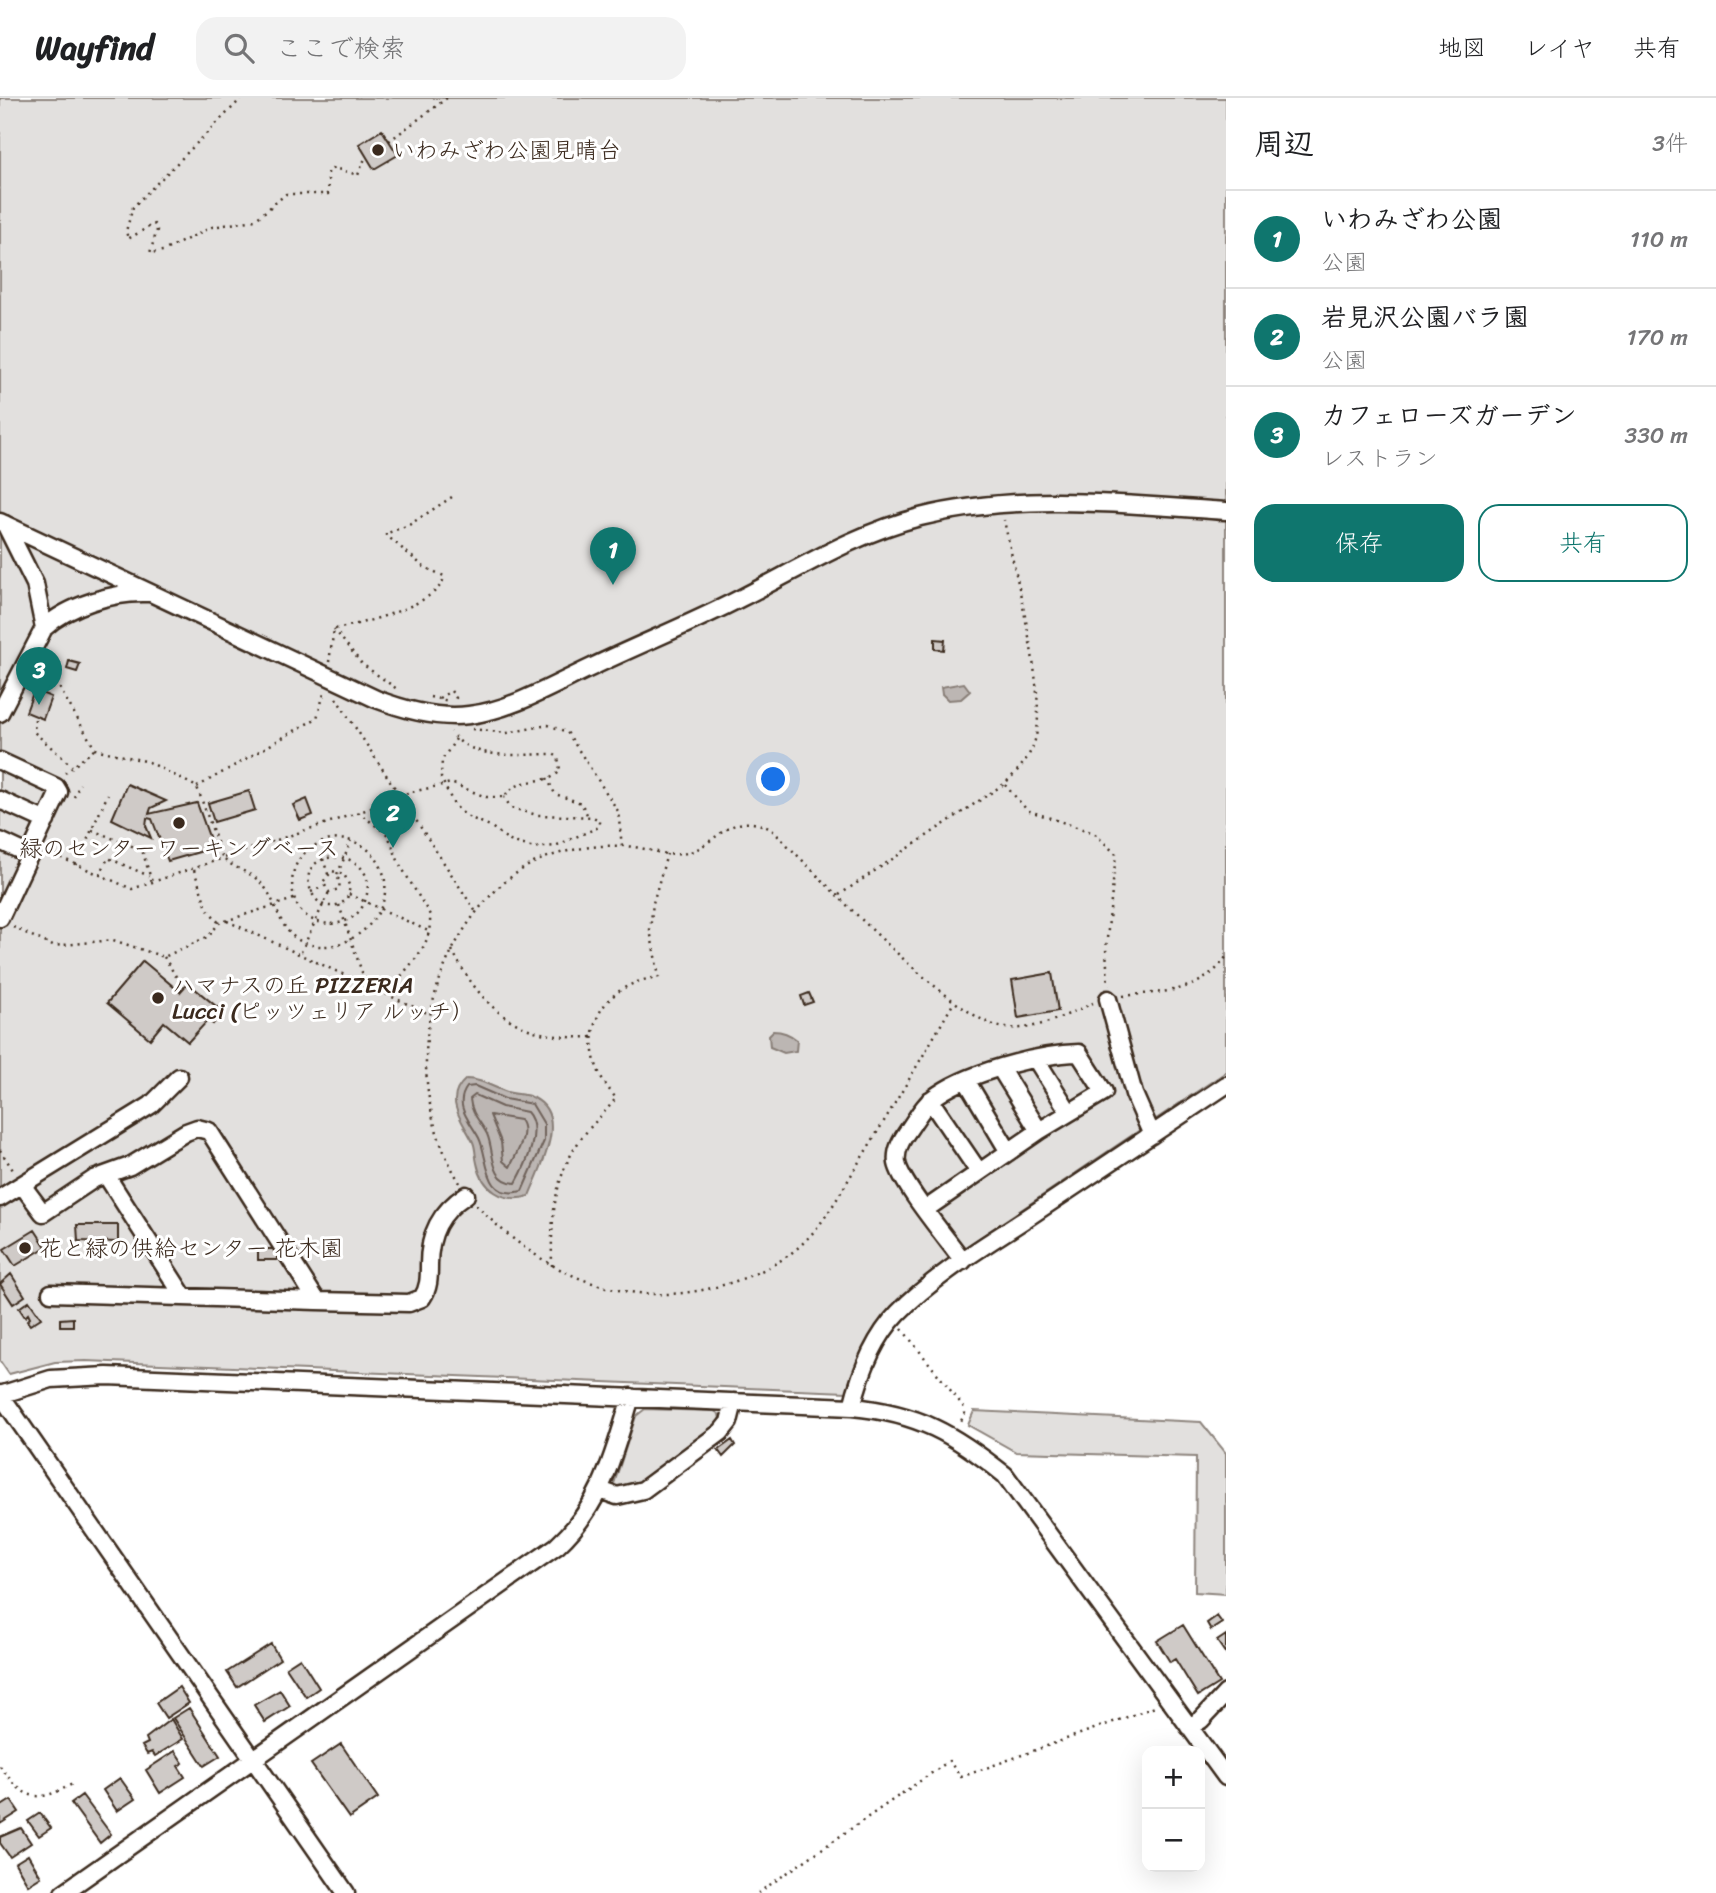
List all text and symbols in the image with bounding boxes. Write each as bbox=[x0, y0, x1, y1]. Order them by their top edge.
search box bbox=[196, 17, 686, 80]
text: Wayfind bbox=[35, 19, 154, 77]
text: ここで検索 bbox=[276, 25, 406, 71]
text: 地図 bbox=[1438, 27, 1486, 69]
text: レイヤ bbox=[1524, 27, 1595, 69]
text: 共有 bbox=[1633, 27, 1681, 69]
icon: search bbox=[220, 29, 258, 67]
text: 周辺 bbox=[1254, 117, 1314, 171]
text: 3件 bbox=[1652, 123, 1688, 164]
place label: いわみざわ公園見晴台 bbox=[392, 130, 621, 171]
marker: いわみざわ公園見晴台 bbox=[370, 142, 386, 158]
text: いわみざわ公園 bbox=[1321, 196, 1502, 242]
text: 1 bbox=[1272, 219, 1282, 260]
text: 110 m bbox=[1630, 219, 1688, 260]
text: 公園 bbox=[1321, 242, 1367, 283]
text: 岩見沢公園バラ園 bbox=[1321, 294, 1529, 340]
text: 2 bbox=[1270, 317, 1284, 358]
text: 170 m bbox=[1627, 317, 1688, 358]
text: 公園 bbox=[1321, 340, 1367, 381]
text: カフェローズガーデン bbox=[1321, 392, 1577, 438]
text: 3 bbox=[1271, 415, 1283, 456]
text: 330 m bbox=[1625, 415, 1688, 456]
text: レストラン bbox=[1321, 438, 1438, 479]
button: 保存 bbox=[1254, 504, 1464, 582]
button: 共有 bbox=[1478, 504, 1688, 582]
pin: 1 bbox=[590, 527, 636, 585]
pin: 3 bbox=[16, 647, 62, 705]
your location bbox=[756, 762, 790, 796]
pin: 2 bbox=[370, 790, 416, 848]
marker: 緑のセンターワーキングベース bbox=[171, 815, 187, 831]
place label: 緑のセンターワーキングベース bbox=[19, 828, 339, 869]
place label: ハマナスの丘 PIZZERIA Lucci (ピッツェリア ルッチ） bbox=[172, 965, 474, 1032]
marker: ハマナスの丘 PIZZERIA Lucci (ピッツェリア ルッチ） bbox=[150, 990, 166, 1006]
place label: 花と緑の供給センター 花木園 bbox=[39, 1228, 343, 1269]
marker: 花と緑の供給センター 花木園 bbox=[17, 1240, 33, 1256]
map controls bbox=[1142, 1746, 1205, 1872]
button: + bbox=[1142, 1746, 1205, 1809]
button: − bbox=[1142, 1809, 1205, 1872]

